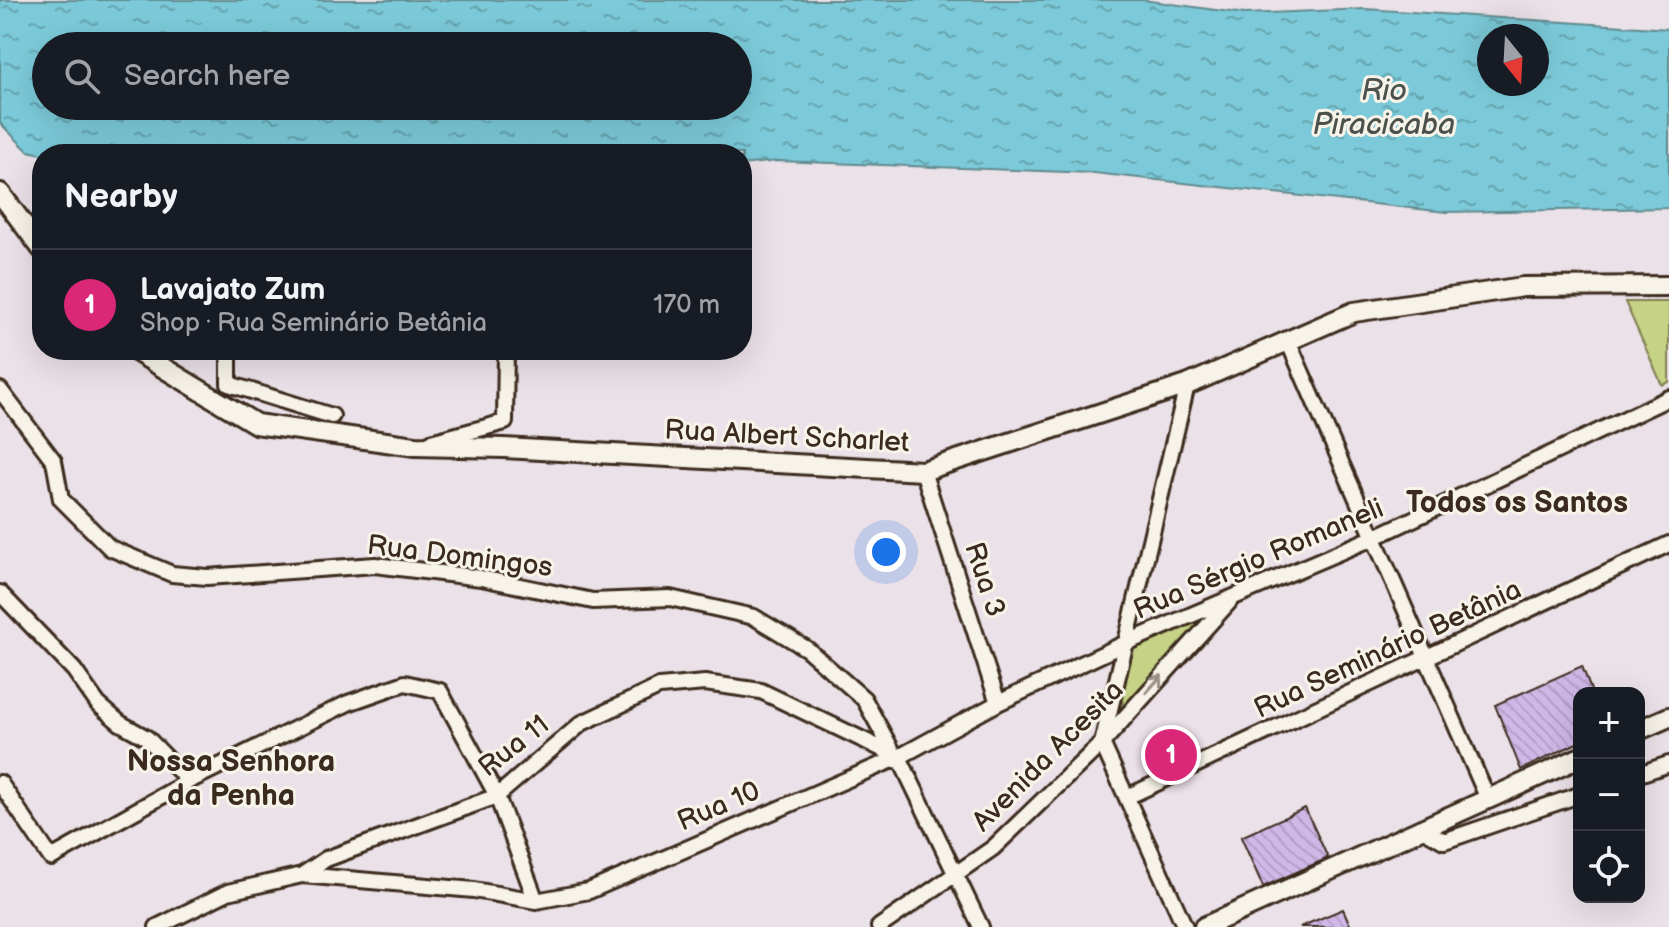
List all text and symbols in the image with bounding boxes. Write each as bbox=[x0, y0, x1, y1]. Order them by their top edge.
north arrow bbox=[1477, 24, 1549, 96]
search box bbox=[32, 32, 752, 120]
icon: search bbox=[60, 54, 104, 98]
text: Search here bbox=[124, 58, 290, 94]
water label: Rio Piracicaba bbox=[1313, 73, 1455, 143]
text: Nearby bbox=[64, 176, 178, 217]
text: Lavajato Zum bbox=[140, 272, 325, 308]
text: 1 bbox=[85, 290, 95, 321]
text: 170 m bbox=[653, 290, 720, 321]
text: Shop · Rua Seminário Betânia bbox=[140, 308, 487, 339]
street label: Rua Albert Scharlet bbox=[664, 414, 911, 459]
district label: Todos os Santos bbox=[1406, 485, 1628, 521]
street label: Rua Sérgio Romaneli bbox=[1129, 492, 1388, 627]
street label: Rua Domingos bbox=[365, 529, 554, 584]
your location bbox=[866, 532, 906, 572]
street label: Rua 3 bbox=[957, 538, 1012, 621]
street label: Rua Seminário Betânia bbox=[1249, 573, 1526, 726]
street label: Avenida Acesita bbox=[966, 674, 1130, 838]
one-way arrow bbox=[1144, 675, 1162, 695]
map controls bbox=[1573, 687, 1645, 903]
button: + bbox=[1573, 687, 1645, 759]
street label: Rua 11 bbox=[472, 708, 556, 784]
pin: 1 bbox=[1145, 725, 1197, 785]
district label: Nossa Senhora da Penha bbox=[127, 744, 335, 814]
button: − bbox=[1573, 759, 1645, 831]
street label: Rua 10 bbox=[672, 774, 765, 838]
button: locate bbox=[1573, 831, 1645, 903]

